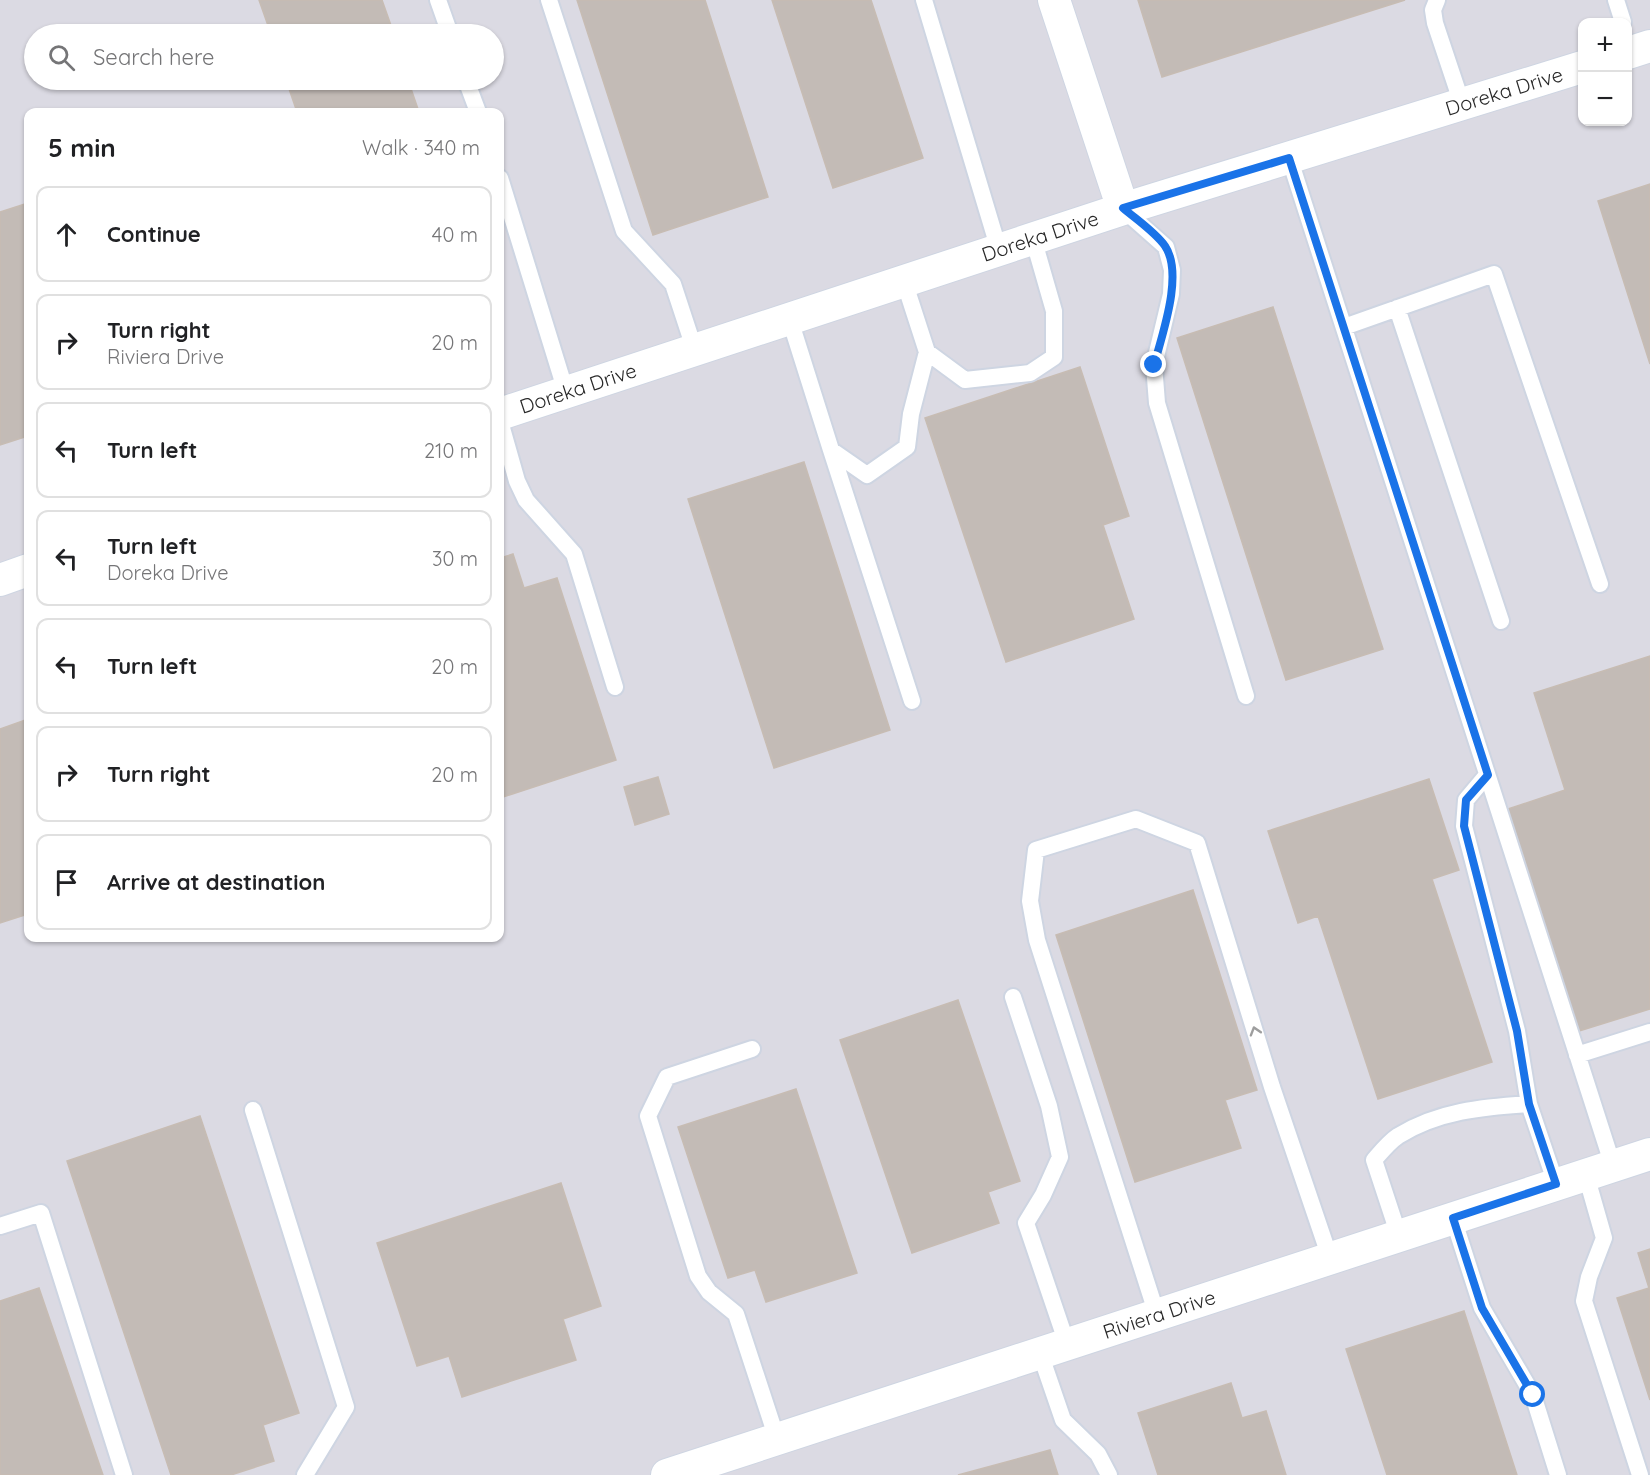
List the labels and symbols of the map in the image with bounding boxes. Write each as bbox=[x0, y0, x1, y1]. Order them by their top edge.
street label: Doreka Drive bbox=[1442, 61, 1566, 121]
street label: Doreka Drive bbox=[978, 205, 1102, 267]
route end bbox=[1140, 351, 1166, 377]
street label: Doreka Drive bbox=[516, 357, 640, 419]
one-way arrow bbox=[1250, 1026, 1262, 1037]
street label: Riviera Drive bbox=[1099, 1284, 1219, 1344]
route start bbox=[1519, 1381, 1545, 1407]

